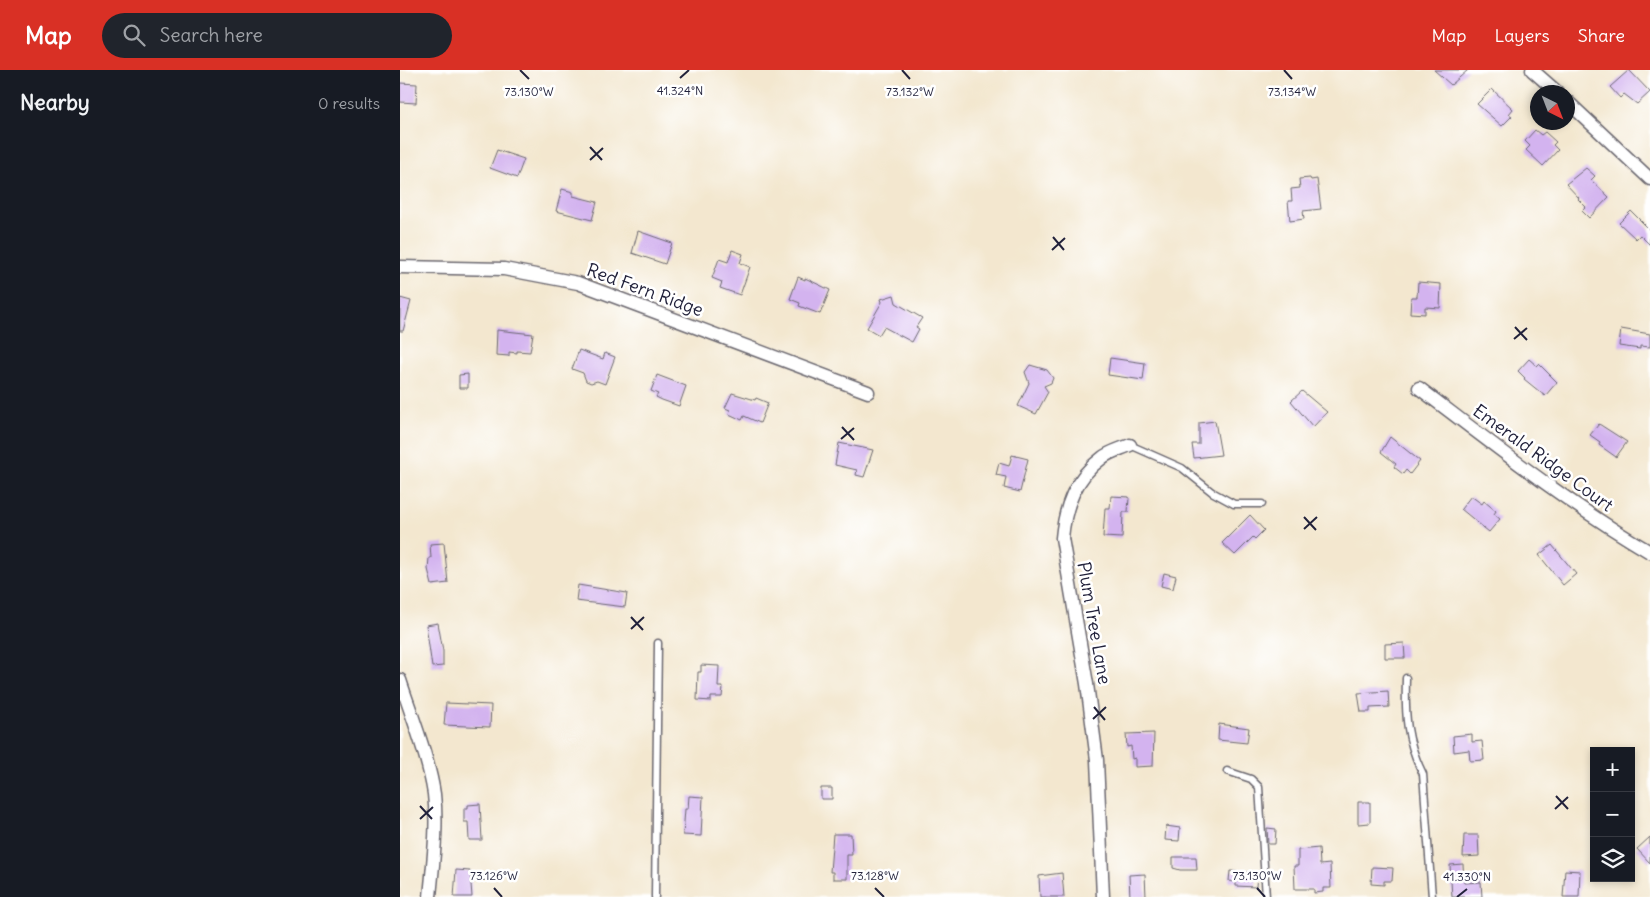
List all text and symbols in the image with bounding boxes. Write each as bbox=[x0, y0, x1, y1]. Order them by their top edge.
search box bbox=[102, 13, 452, 58]
text: Map bbox=[25, 20, 72, 50]
icon: search bbox=[120, 21, 148, 49]
text: Search here bbox=[160, 23, 263, 47]
text: Map bbox=[1431, 24, 1466, 47]
text: Layers bbox=[1494, 24, 1550, 47]
text: Share bbox=[1578, 24, 1625, 47]
text: 41.324°N bbox=[657, 83, 703, 98]
text: 73.130°W bbox=[504, 84, 554, 99]
text: 73.132°W bbox=[886, 84, 934, 99]
text: 73.134°W bbox=[1268, 84, 1316, 99]
north arrow bbox=[1530, 85, 1575, 130]
text: Nearby bbox=[20, 89, 90, 116]
text: 0 results bbox=[318, 93, 380, 113]
street label: Red Fern Ridge bbox=[584, 258, 707, 321]
street label: Emerald Ridge Court bbox=[1469, 399, 1618, 516]
street label: Plum Tree Lane bbox=[1072, 560, 1117, 686]
map controls bbox=[1590, 747, 1635, 882]
button: + bbox=[1590, 747, 1635, 792]
button: − bbox=[1590, 792, 1635, 837]
button: layers bbox=[1590, 837, 1635, 882]
text: 73.126°W bbox=[470, 868, 518, 883]
text: 73.128°W bbox=[851, 868, 899, 883]
text: 73.130°W bbox=[1232, 868, 1282, 883]
text: 41.330°N bbox=[1443, 869, 1491, 884]

